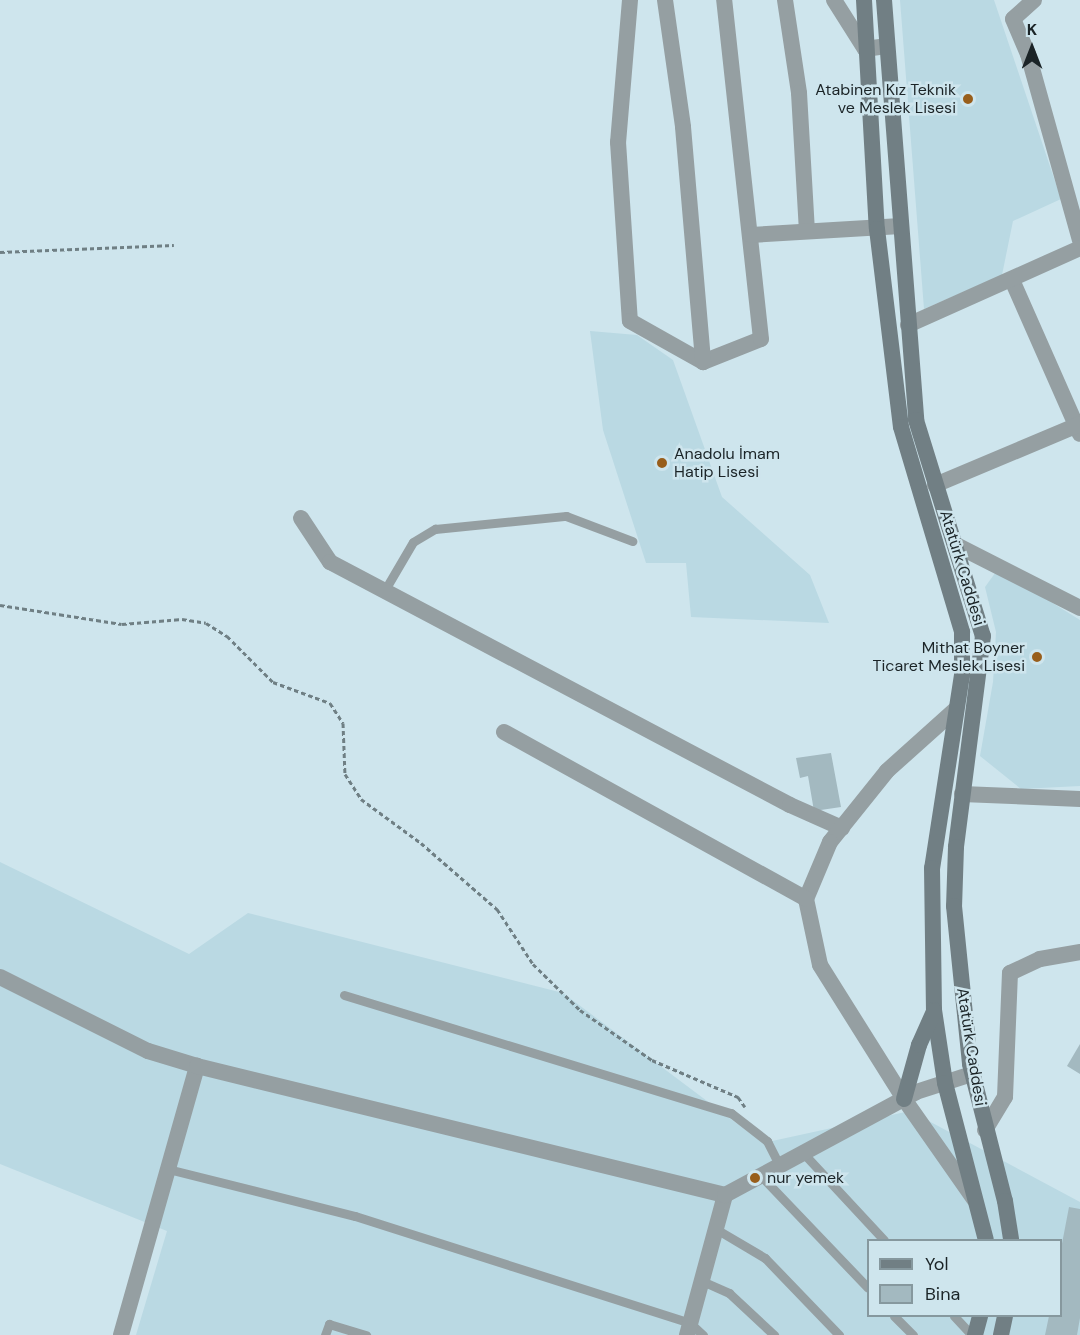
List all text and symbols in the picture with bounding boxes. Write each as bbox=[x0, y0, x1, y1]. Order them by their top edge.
north arrow bbox=[1002, 18, 1062, 78]
text: K bbox=[1027, 19, 1037, 40]
place label: Atabinen Kız Teknik ve Meslek Lisesi bbox=[815, 80, 956, 118]
marker: Atabinen Kız Teknik ve Meslek Lisesi bbox=[961, 92, 975, 106]
place label: Anadolu İmam Hatip Lisesi bbox=[674, 444, 780, 482]
marker: Anadolu İmam Hatip Lisesi bbox=[655, 456, 669, 470]
street label: Atatürk Caddesi bbox=[935, 508, 989, 628]
place label: Mithat Boyner Ticaret Meslek Lisesi bbox=[873, 638, 1025, 676]
marker: Mithat Boyner Ticaret Meslek Lisesi bbox=[1030, 650, 1044, 664]
street label: Atatürk Caddesi bbox=[952, 986, 990, 1108]
place label: nur yemek bbox=[767, 1168, 844, 1188]
marker: nur yemek bbox=[748, 1171, 762, 1185]
legend bbox=[867, 1239, 1062, 1317]
text: Yol bbox=[925, 1252, 949, 1276]
text: Bina bbox=[925, 1282, 960, 1306]

